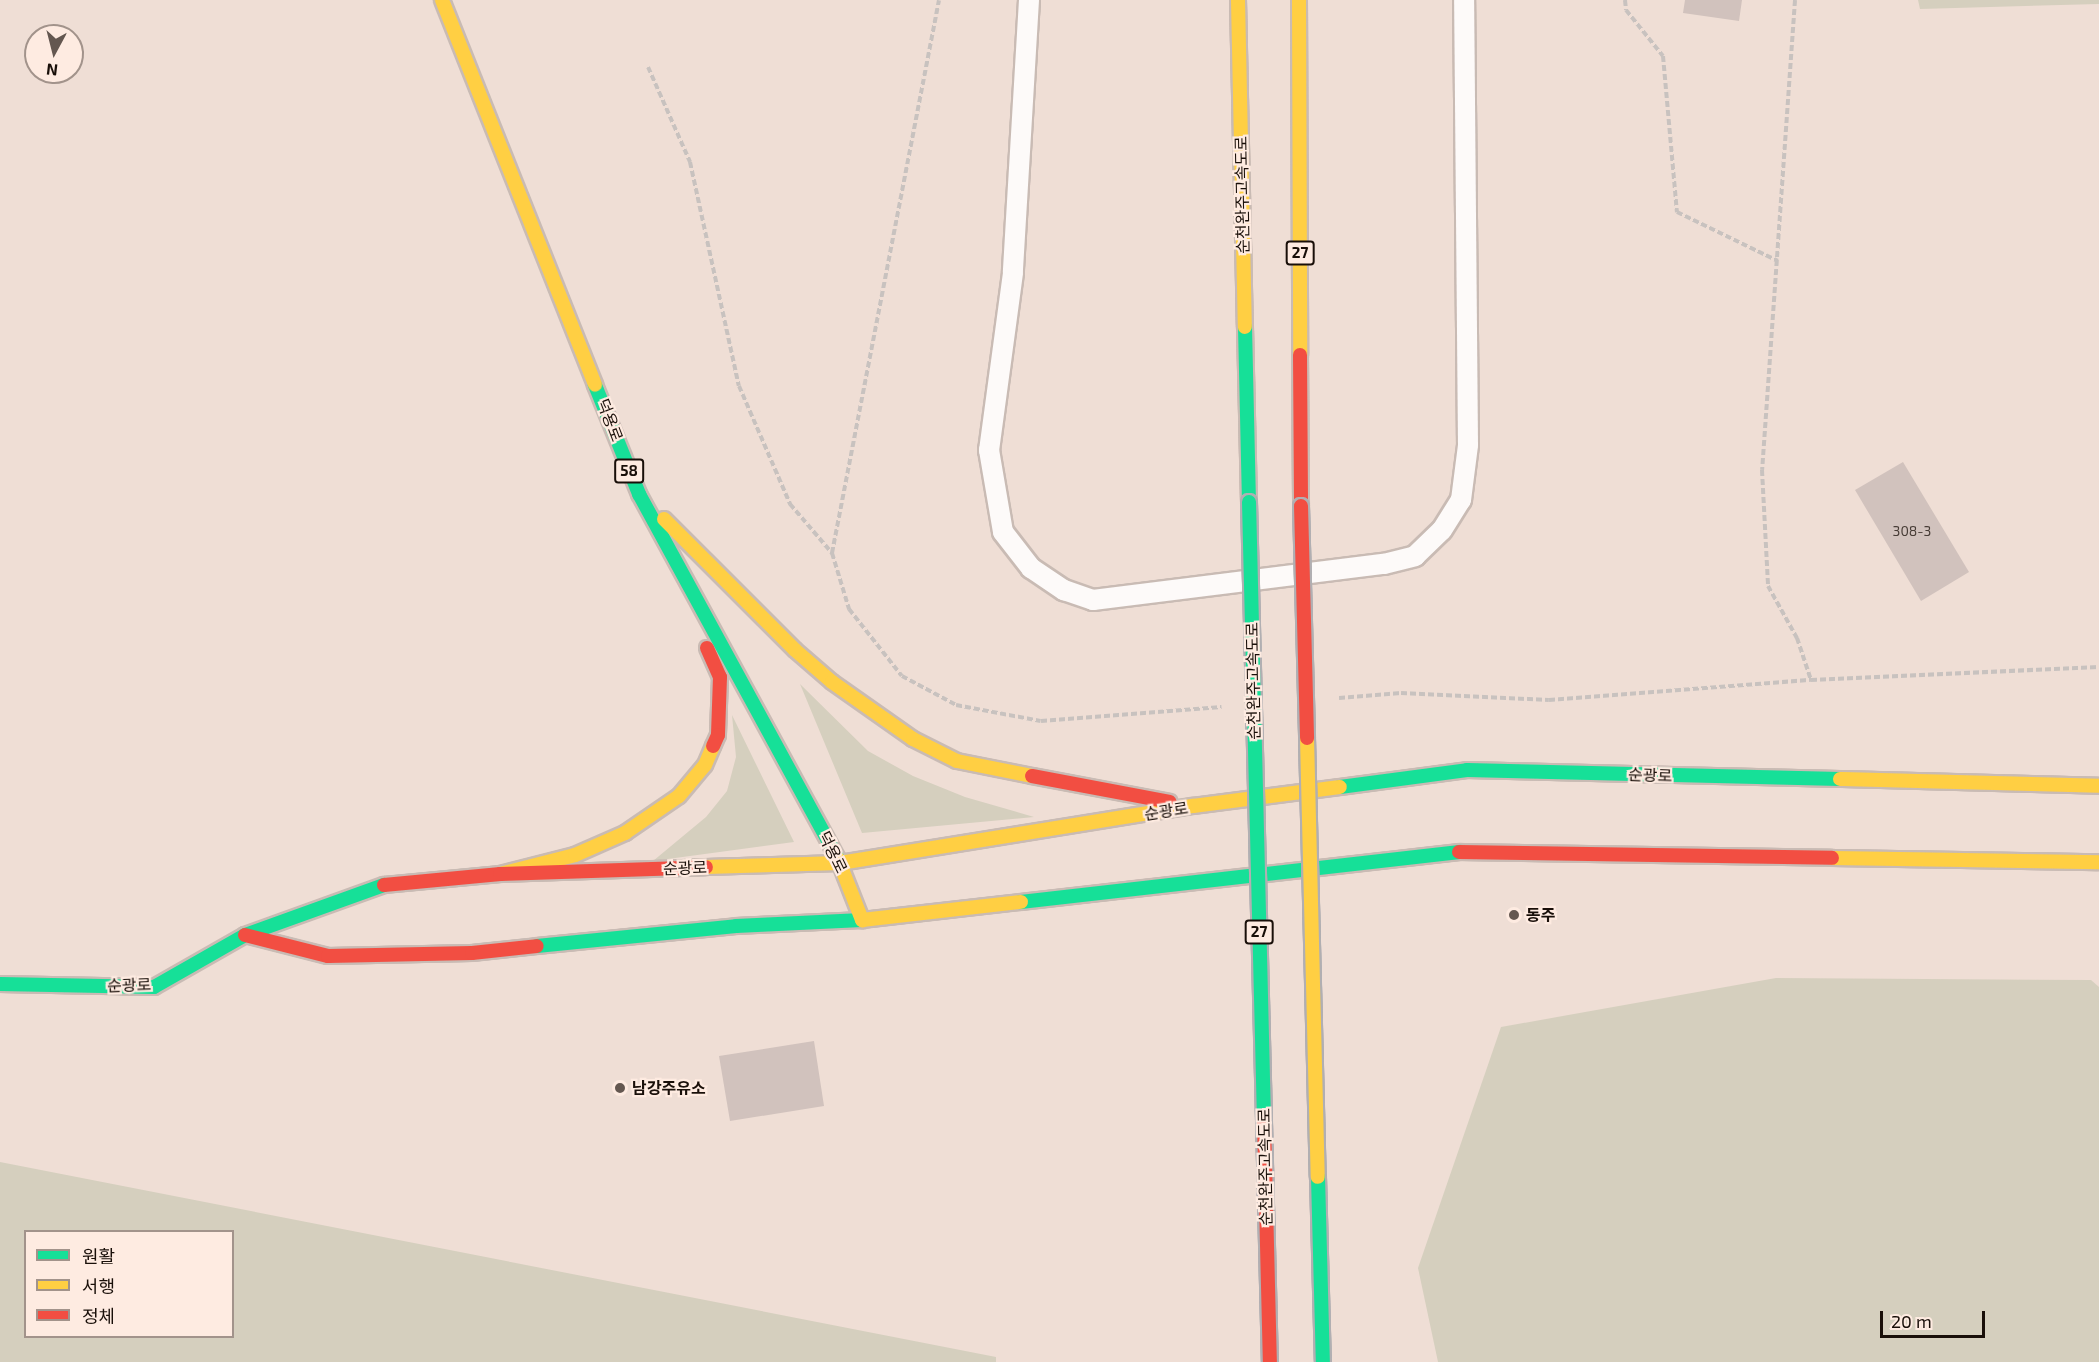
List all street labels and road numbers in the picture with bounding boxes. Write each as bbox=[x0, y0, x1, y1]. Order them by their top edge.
street label: 순천완주고속도로 bbox=[1231, 136, 1253, 254]
road number: 27 bbox=[1285, 241, 1315, 265]
street label: 덕용로 bbox=[593, 396, 627, 444]
road number: 58 bbox=[614, 459, 644, 483]
street label: 순천완주고속도로 bbox=[1242, 622, 1264, 740]
street label: 순광로 bbox=[1628, 765, 1672, 785]
street label: 순광로 bbox=[1143, 798, 1189, 824]
street label: 덕용로 bbox=[815, 828, 851, 876]
street label: 순광로 bbox=[663, 858, 707, 878]
road number: 27 bbox=[1244, 920, 1274, 944]
street label: 순광로 bbox=[107, 975, 151, 995]
street label: 순천완주고속도로 bbox=[1254, 1108, 1276, 1226]

